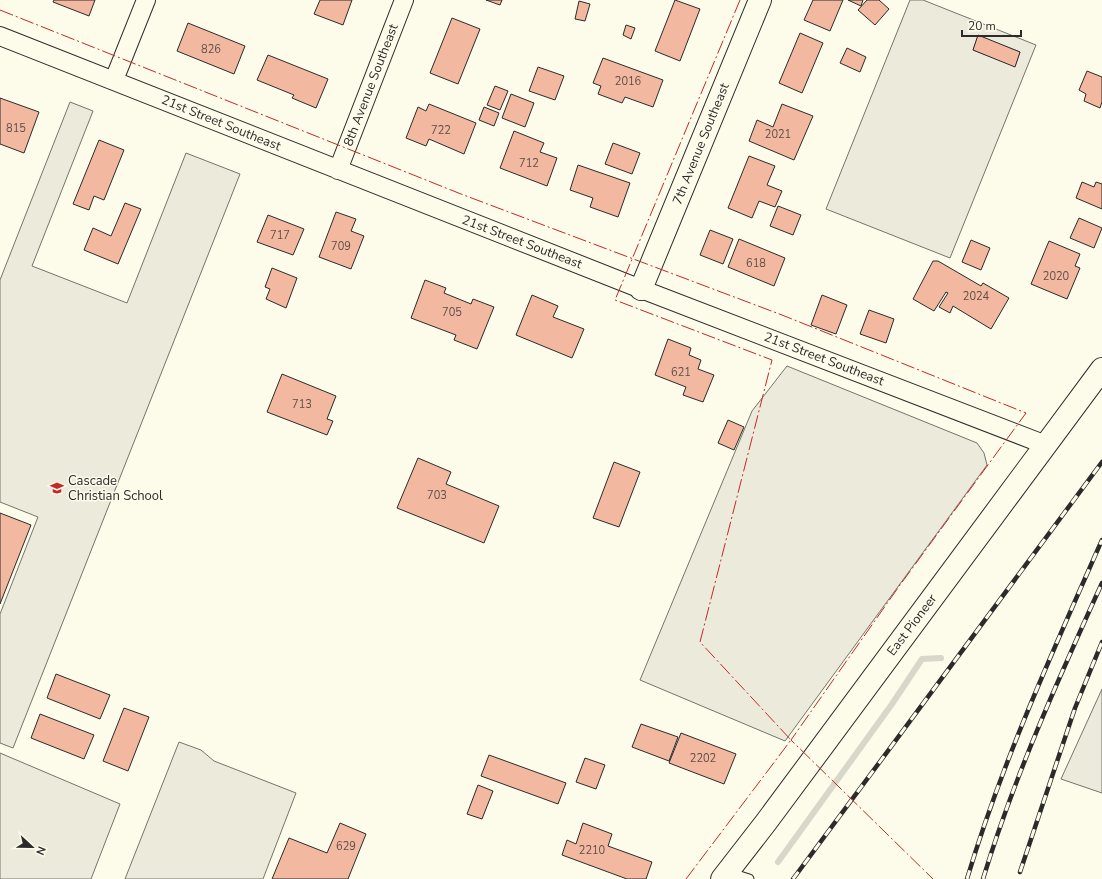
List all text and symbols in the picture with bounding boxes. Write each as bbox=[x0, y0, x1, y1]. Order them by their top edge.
scale bar bbox=[962, 12, 1021, 38]
text: 20 m bbox=[968, 18, 996, 34]
street label: 8th Avenue Southeast bbox=[339, 21, 403, 149]
house number: 826 bbox=[201, 42, 221, 57]
house number: 2016 bbox=[615, 74, 642, 89]
street label: 7th Avenue Southeast bbox=[668, 80, 734, 207]
street label: 21st Street Southeast bbox=[159, 91, 284, 155]
house number: 815 bbox=[6, 121, 26, 136]
house number: 722 bbox=[431, 123, 451, 138]
house number: 2021 bbox=[765, 127, 791, 142]
house number: 712 bbox=[519, 156, 539, 171]
street label: 21st Street Southeast bbox=[459, 211, 585, 273]
house number: 717 bbox=[270, 228, 290, 243]
house number: 709 bbox=[331, 239, 351, 254]
house number: 618 bbox=[746, 256, 766, 271]
house number: 2020 bbox=[1043, 269, 1070, 284]
house number: 2024 bbox=[963, 289, 990, 304]
house number: 705 bbox=[442, 305, 462, 320]
street label: 21st Street Southeast bbox=[761, 328, 887, 390]
house number: 621 bbox=[671, 365, 691, 380]
house number: 713 bbox=[292, 397, 312, 412]
place label: Cascade Christian School bbox=[68, 472, 163, 505]
school or university icon: Cascade Christian School bbox=[49, 480, 65, 496]
house number: 703 bbox=[427, 488, 447, 503]
street label: East Pioneer bbox=[883, 590, 941, 659]
house number: 2202 bbox=[690, 751, 716, 766]
north arrow bbox=[12, 827, 52, 867]
house number: 629 bbox=[336, 839, 356, 854]
house number: 2210 bbox=[579, 843, 606, 858]
text: N bbox=[32, 844, 49, 857]

